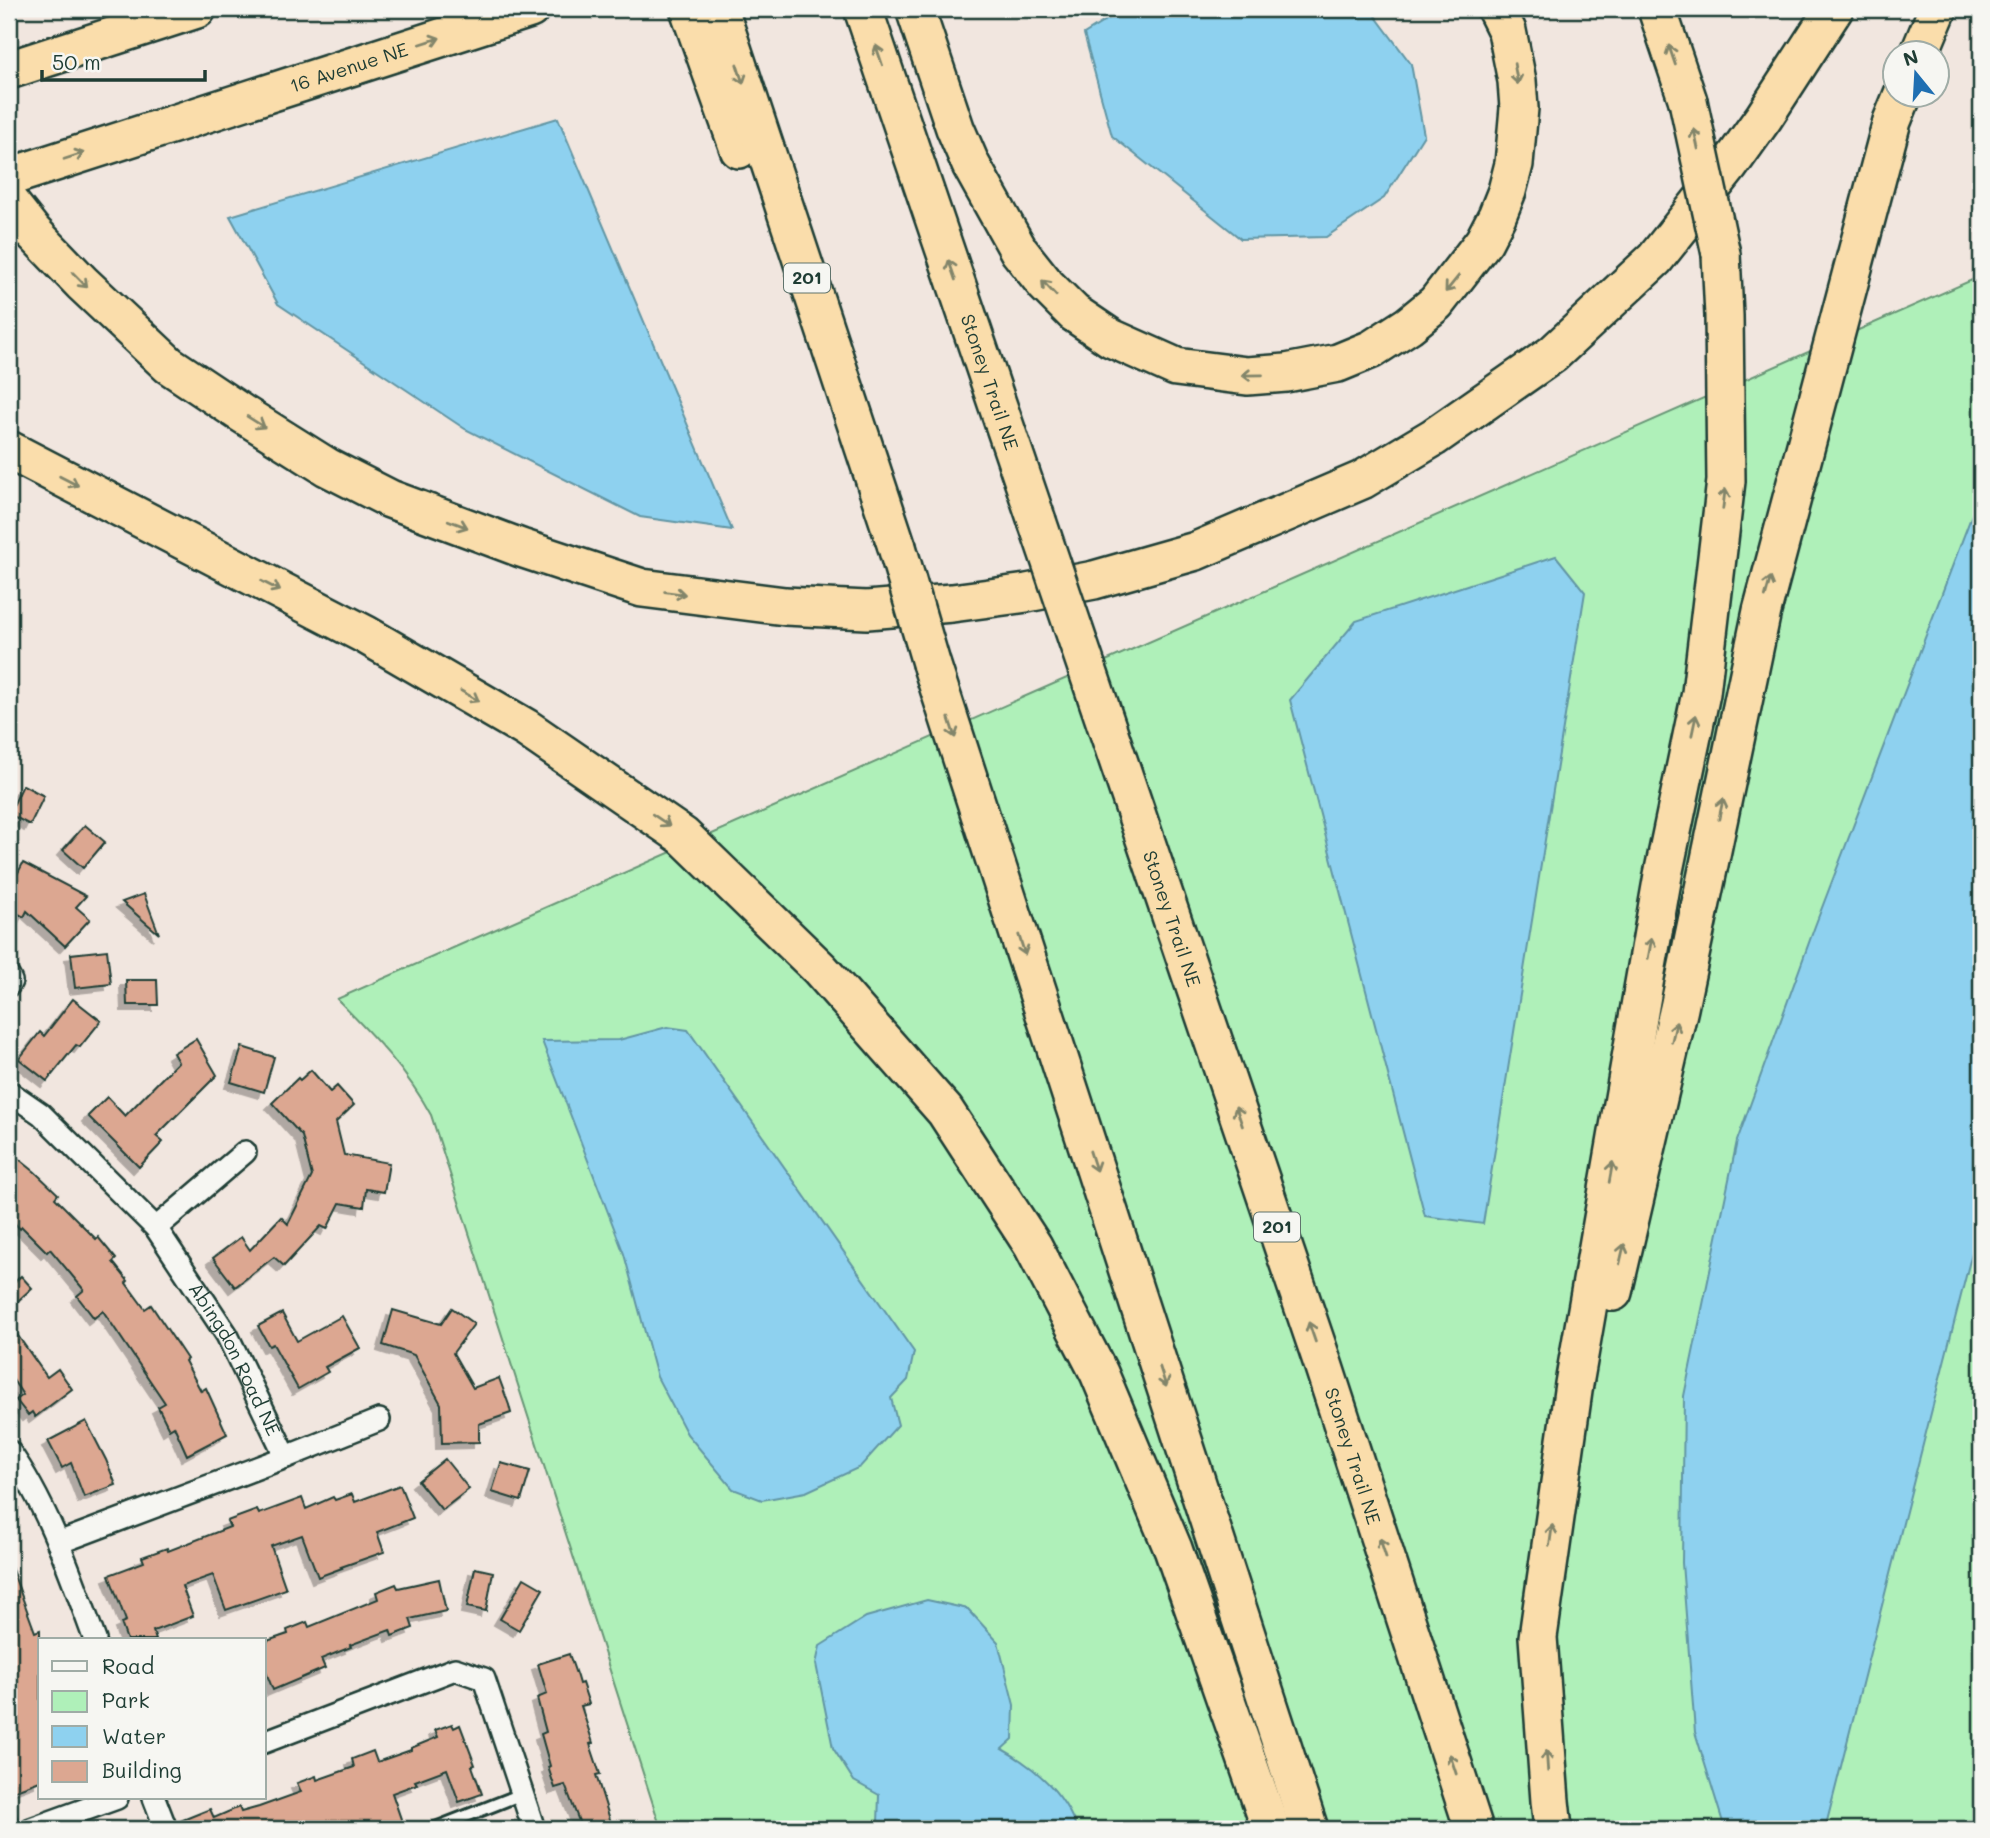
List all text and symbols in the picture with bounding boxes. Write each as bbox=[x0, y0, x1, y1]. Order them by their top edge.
one-way arrow bbox=[419, 34, 441, 47]
street label: 16 Avenue NE bbox=[286, 36, 411, 98]
scale bar bbox=[42, 38, 205, 82]
north arrow bbox=[1882, 38, 1952, 108]
text: N bbox=[1900, 43, 1921, 71]
one-way arrow bbox=[872, 44, 885, 66]
one-way arrow bbox=[1665, 44, 1677, 66]
text: 50 m bbox=[52, 48, 101, 75]
one-way arrow bbox=[735, 62, 747, 84]
one-way arrow bbox=[1509, 62, 1523, 85]
one-way arrow bbox=[1689, 128, 1703, 151]
one-way arrow bbox=[62, 149, 84, 162]
one-way arrow bbox=[945, 260, 957, 282]
road number: 201 bbox=[784, 264, 830, 292]
one-way arrow bbox=[71, 271, 88, 288]
one-way arrow bbox=[1444, 274, 1459, 292]
one-way arrow bbox=[1041, 280, 1058, 297]
street label: Stoney Trail NE bbox=[956, 311, 1025, 453]
one-way arrow bbox=[1241, 369, 1264, 382]
one-way arrow bbox=[246, 415, 265, 430]
one-way arrow bbox=[58, 475, 79, 488]
one-way arrow bbox=[1717, 488, 1730, 511]
one-way arrow bbox=[447, 519, 469, 532]
one-way arrow bbox=[1762, 576, 1775, 599]
one-way arrow bbox=[260, 579, 281, 593]
one-way arrow bbox=[663, 586, 686, 599]
one-way arrow bbox=[460, 689, 480, 703]
one-way arrow bbox=[1688, 714, 1702, 737]
one-way arrow bbox=[947, 717, 959, 739]
one-way arrow bbox=[1714, 798, 1728, 821]
one-way arrow bbox=[650, 813, 670, 827]
street label: Stoney Trail NE bbox=[1138, 847, 1207, 990]
one-way arrow bbox=[1017, 933, 1030, 955]
one-way arrow bbox=[1644, 937, 1657, 960]
one-way arrow bbox=[1668, 1021, 1681, 1044]
one-way arrow bbox=[1232, 1106, 1244, 1128]
one-way arrow bbox=[1087, 1150, 1100, 1172]
one-way arrow bbox=[1605, 1161, 1618, 1184]
road number: 201 bbox=[1254, 1212, 1300, 1242]
one-way arrow bbox=[1616, 1243, 1629, 1266]
street label: Abingdon Road NE bbox=[183, 1277, 287, 1440]
one-way arrow bbox=[1305, 1321, 1317, 1343]
one-way arrow bbox=[1158, 1366, 1170, 1388]
street label: Stoney Trail NE bbox=[1319, 1384, 1387, 1527]
one-way arrow bbox=[1545, 1524, 1558, 1547]
one-way arrow bbox=[1376, 1537, 1389, 1559]
legend bbox=[38, 1638, 266, 1800]
text: Road bbox=[102, 1652, 154, 1679]
text: Park bbox=[102, 1686, 150, 1713]
text: Water bbox=[102, 1722, 166, 1749]
one-way arrow bbox=[1540, 1751, 1553, 1773]
one-way arrow bbox=[1446, 1754, 1458, 1776]
text: Building bbox=[102, 1756, 182, 1783]

